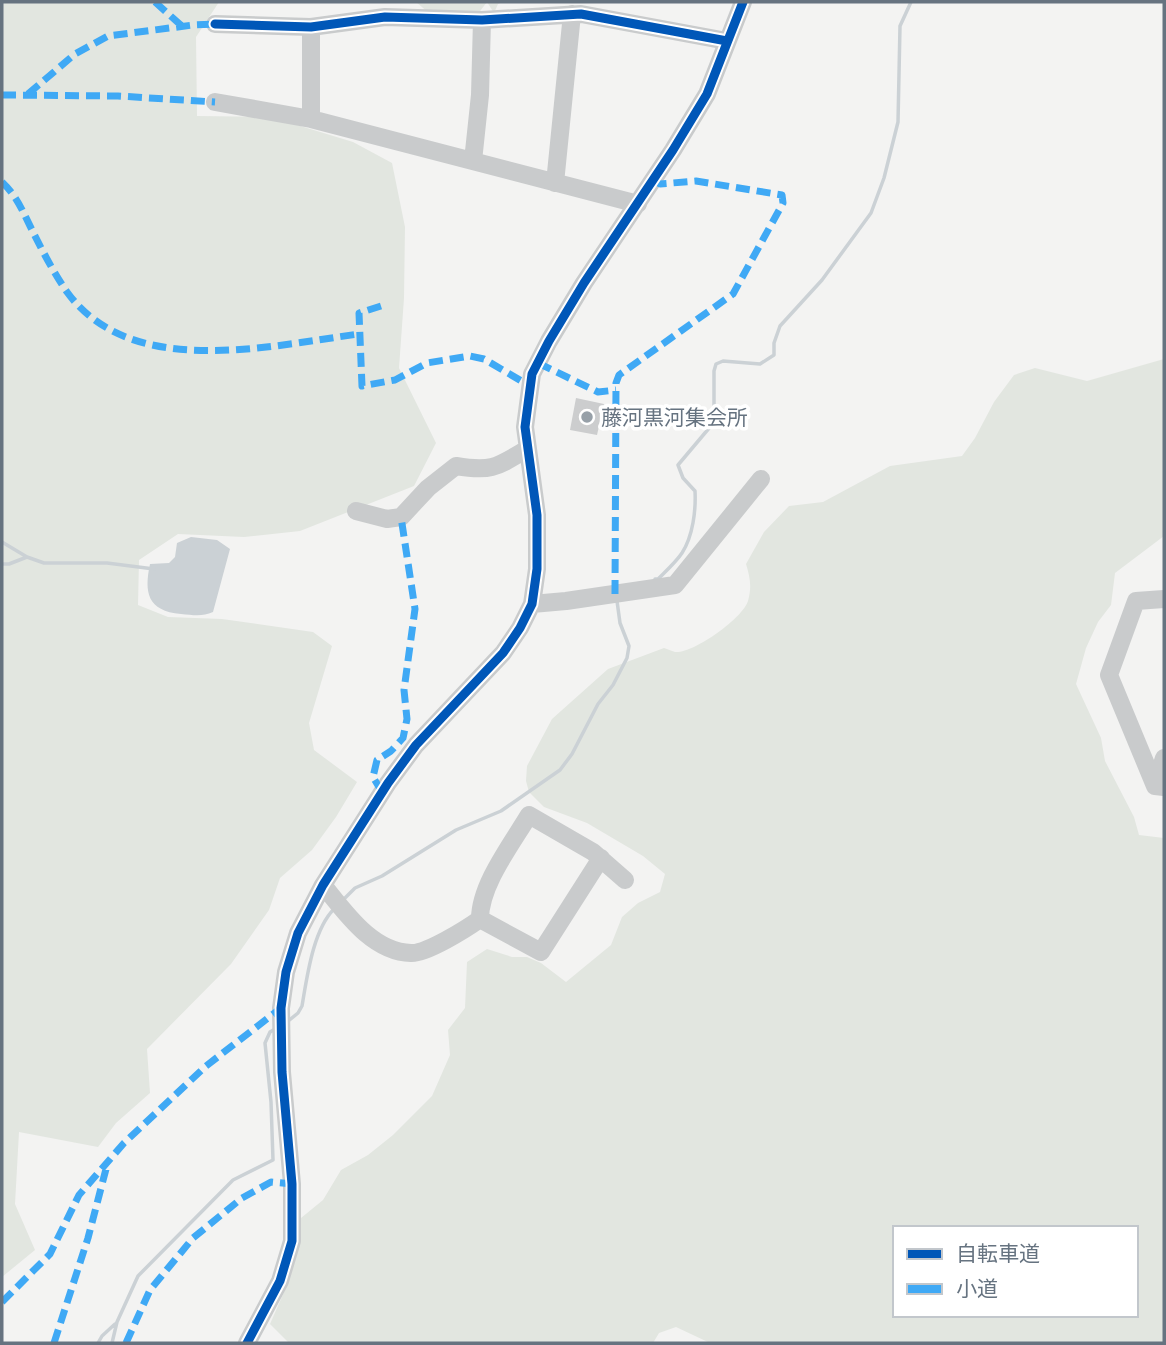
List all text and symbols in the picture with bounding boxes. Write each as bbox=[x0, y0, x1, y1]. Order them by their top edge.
place label: 藤河黒河集会所 bbox=[601, 403, 748, 431]
marker: 藤河黒河集会所 bbox=[579, 409, 595, 425]
legend bbox=[893, 1226, 1138, 1317]
text: 自転車道 bbox=[956, 1239, 1040, 1267]
text: 小道 bbox=[956, 1274, 998, 1302]

